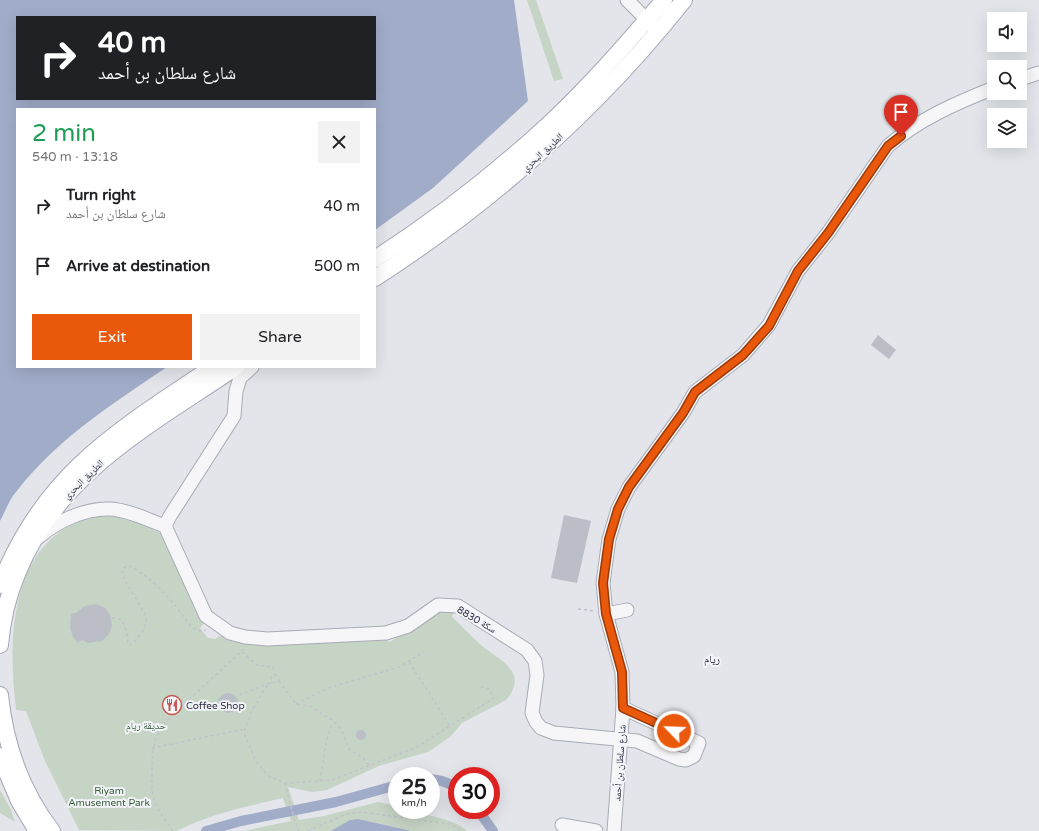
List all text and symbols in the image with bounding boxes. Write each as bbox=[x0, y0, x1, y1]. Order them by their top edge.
map controls bbox=[987, 12, 1027, 148]
button: sound bbox=[987, 12, 1027, 52]
text: 40 m bbox=[98, 26, 166, 60]
icon: right bbox=[32, 32, 84, 84]
button: search bbox=[987, 60, 1027, 100]
text: شارع سلطان بن أحمد bbox=[98, 62, 236, 84]
pin bbox=[884, 95, 918, 136]
icon: arrive bbox=[890, 101, 912, 123]
button: layers bbox=[987, 108, 1027, 148]
text: 2 min bbox=[32, 119, 96, 148]
button: close bbox=[318, 121, 360, 163]
street label: الطريق البحري bbox=[519, 131, 567, 176]
text: 540 m · 13:18 bbox=[32, 149, 118, 165]
text: Turn right bbox=[66, 186, 136, 204]
icon: right bbox=[32, 195, 54, 217]
text: 40 m bbox=[323, 197, 360, 215]
text: شارع سلطان بن أحمد bbox=[66, 206, 166, 222]
icon: arrive bbox=[32, 255, 54, 277]
text: Arrive at destination bbox=[66, 257, 210, 275]
text: 500 m bbox=[314, 257, 360, 275]
button: Exit bbox=[32, 314, 192, 360]
button: Share bbox=[200, 314, 360, 360]
street label: الطريق البحري bbox=[61, 457, 107, 503]
street label: سكة 8830 bbox=[455, 604, 499, 636]
district label: ريام bbox=[704, 653, 720, 666]
restaurant icon: Coffee Shop bbox=[161, 694, 183, 716]
place label: Coffee Shop bbox=[186, 700, 245, 712]
position arrow bbox=[653, 710, 695, 752]
park label: حديقة ريام bbox=[126, 720, 167, 733]
street label: شارع سلطان بن أحمد bbox=[610, 724, 629, 802]
speed limit sign: 30 bbox=[448, 767, 500, 819]
text: 25 bbox=[401, 776, 427, 800]
park label: Riyam Amusement Park bbox=[68, 785, 150, 809]
text: km/h bbox=[401, 797, 427, 809]

